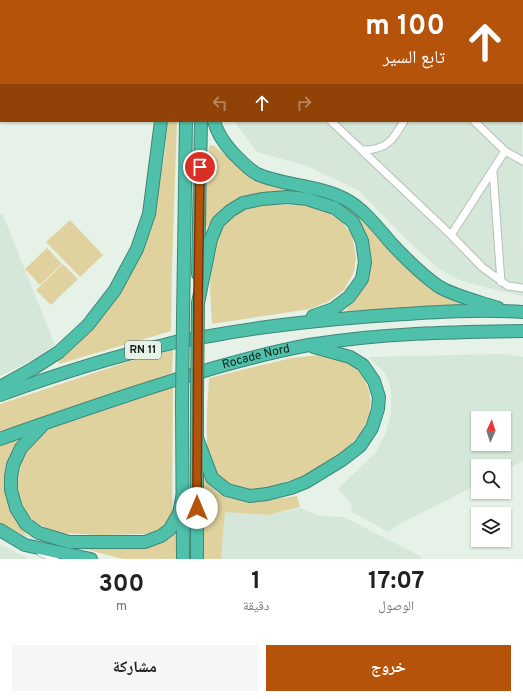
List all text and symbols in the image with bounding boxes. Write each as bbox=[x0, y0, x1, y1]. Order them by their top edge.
text: 100 m bbox=[365, 9, 445, 45]
icon: ahead bbox=[459, 16, 511, 68]
text: تابع السير bbox=[383, 47, 445, 70]
icon: left bbox=[209, 92, 231, 114]
icon: ahead bbox=[251, 92, 273, 114]
icon: right bbox=[293, 92, 315, 114]
pin bbox=[183, 150, 217, 184]
icon: arrive bbox=[189, 156, 211, 178]
road number: RN 11 bbox=[125, 341, 161, 359]
street label: Rocade Nord bbox=[220, 341, 291, 373]
north arrow bbox=[471, 411, 511, 451]
map controls bbox=[471, 411, 511, 547]
button: search bbox=[471, 459, 511, 499]
position arrow bbox=[176, 487, 218, 529]
button: layers bbox=[471, 507, 511, 547]
text: 1 bbox=[251, 567, 261, 597]
text: 17:07 bbox=[368, 567, 424, 597]
text: 300 bbox=[99, 570, 144, 600]
text: m bbox=[116, 599, 127, 615]
text: دقيقة bbox=[243, 599, 269, 615]
text: الوصول bbox=[378, 599, 414, 615]
button: مشاركة bbox=[12, 645, 258, 691]
button: خروج bbox=[266, 645, 511, 691]

